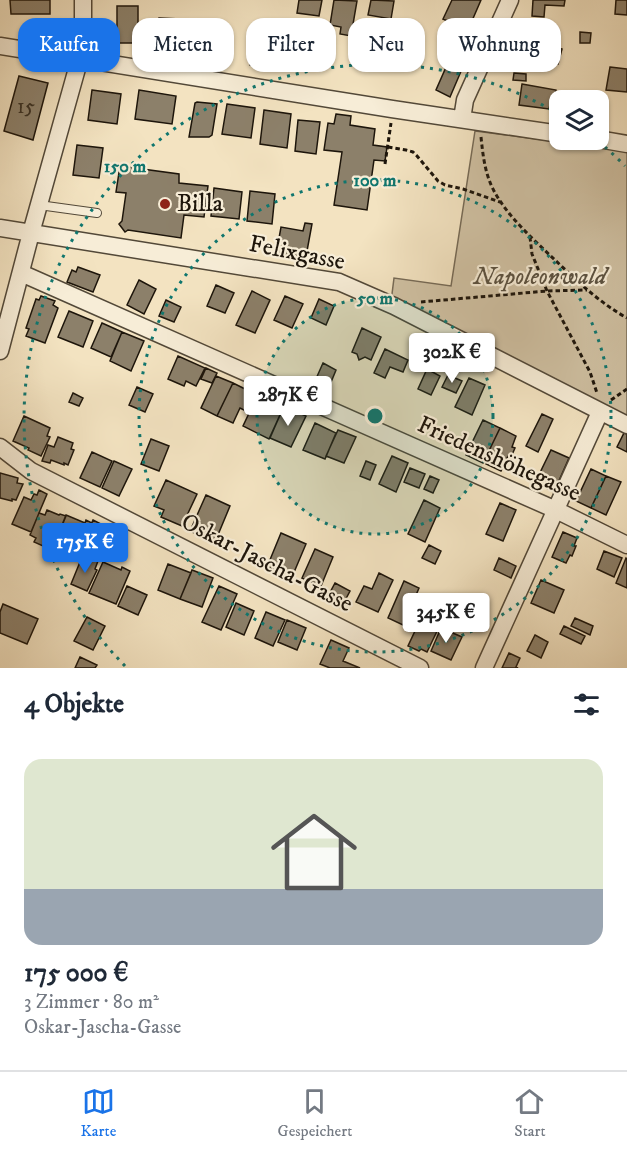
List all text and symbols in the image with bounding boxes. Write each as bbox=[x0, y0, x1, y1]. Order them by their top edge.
chip: Kaufen bbox=[18, 18, 120, 72]
chip: Mieten bbox=[132, 18, 234, 72]
chip: Filter bbox=[246, 18, 336, 72]
chip: Neu bbox=[348, 18, 425, 72]
chip: Wohnung bbox=[437, 18, 561, 72]
map controls bbox=[549, 90, 609, 150]
button: layers bbox=[549, 90, 609, 150]
house number: 15 bbox=[17, 94, 35, 120]
text: 150 m bbox=[104, 156, 147, 178]
text: 100 m bbox=[353, 170, 397, 192]
place label: Billa bbox=[177, 189, 224, 219]
marker: Billa bbox=[158, 197, 172, 211]
street label: Felixgasse bbox=[246, 229, 348, 277]
park label: Napoleonwald bbox=[472, 262, 610, 292]
text: 50 m bbox=[356, 288, 393, 310]
pin: 302K € bbox=[403, 333, 501, 384]
text: 302K € bbox=[423, 340, 481, 365]
pin: 287K € bbox=[239, 376, 337, 427]
text: 287K € bbox=[258, 383, 318, 408]
centre of rings bbox=[365, 406, 385, 426]
street label: Friedenshöhegasse bbox=[413, 410, 585, 508]
street label: Oskar-Jascha-Gasse bbox=[176, 507, 358, 619]
pin: 175K € bbox=[36, 523, 134, 574]
text: 175K € bbox=[56, 530, 114, 555]
pin: 345K € bbox=[397, 593, 495, 644]
text: 345K € bbox=[417, 600, 475, 625]
text: 4 Objekte bbox=[24, 688, 124, 721]
icon: filters bbox=[570, 688, 603, 721]
icon: home bbox=[260, 798, 368, 906]
text: 175 000 € bbox=[24, 957, 128, 990]
text: 3 Zimmer · 80 m² bbox=[24, 990, 159, 1015]
text: Oskar-Jascha-Gasse bbox=[24, 1015, 181, 1040]
tab: Karte bbox=[81, 1085, 116, 1141]
tab: Gespeichert bbox=[277, 1085, 352, 1141]
tab: Start bbox=[513, 1085, 546, 1141]

